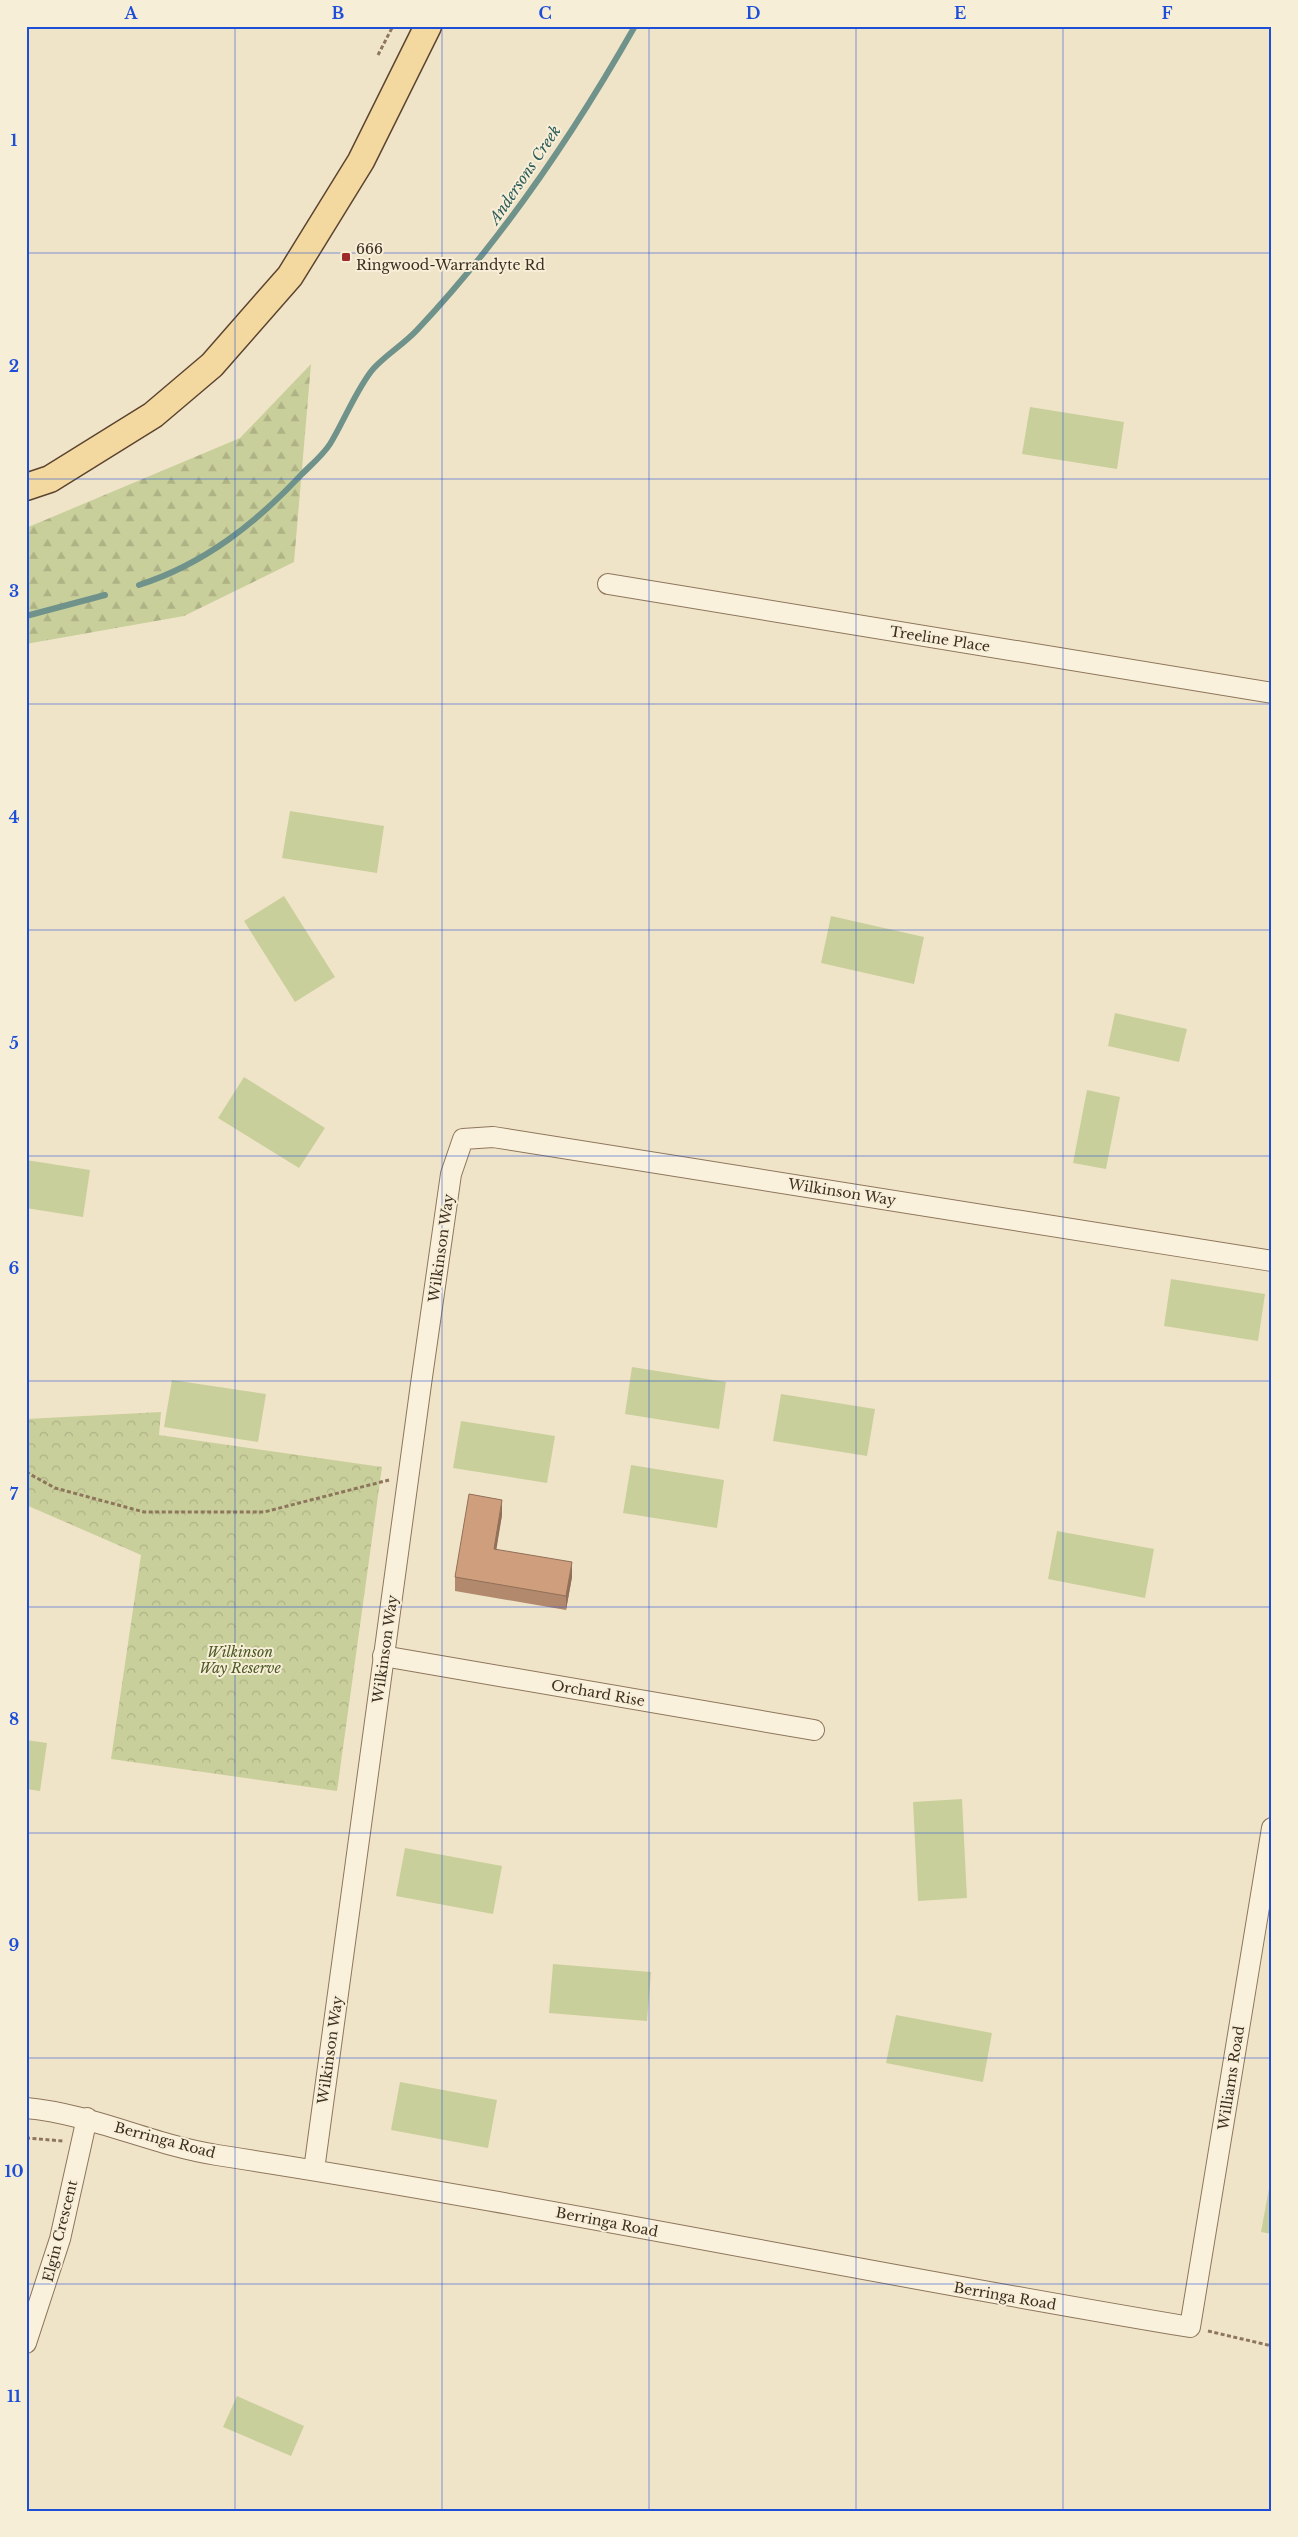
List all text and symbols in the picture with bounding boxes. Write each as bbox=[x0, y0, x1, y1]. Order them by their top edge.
text: A bbox=[124, 3, 139, 23]
text: B bbox=[332, 3, 345, 23]
text: C bbox=[538, 3, 552, 23]
text: D bbox=[746, 3, 760, 23]
text: E bbox=[954, 3, 966, 23]
text: F bbox=[1161, 3, 1173, 23]
water label: Andersons Creek bbox=[484, 122, 565, 229]
text: 1 bbox=[11, 130, 18, 150]
place label: 666 Ringwood-Warrandyte Rd bbox=[356, 240, 545, 274]
marker: 666 Ringwood-Warrandyte Rd bbox=[340, 251, 352, 263]
text: 2 bbox=[9, 356, 19, 376]
text: 3 bbox=[9, 581, 19, 601]
street label: Treeline Place bbox=[889, 622, 991, 656]
text: 4 bbox=[9, 807, 19, 827]
text: 5 bbox=[9, 1033, 19, 1053]
street label: Wilkinson Way bbox=[786, 1174, 897, 1209]
street label: Wilkinson Way bbox=[424, 1193, 458, 1304]
text: 6 bbox=[9, 1258, 20, 1278]
text: 7 bbox=[10, 1484, 19, 1504]
street label: Wilkinson Way bbox=[368, 1594, 402, 1705]
park label: Wilkinson Way Reserve bbox=[199, 1643, 281, 1677]
street label: Orchard Rise bbox=[550, 1676, 646, 1710]
text: 8 bbox=[9, 1709, 19, 1729]
text: 9 bbox=[9, 1935, 20, 1955]
street label: Wilkinson Way bbox=[313, 1995, 347, 2106]
street label: Williams Road bbox=[1214, 2024, 1248, 2132]
street label: Berringa Road bbox=[113, 2118, 218, 2162]
text: 10 bbox=[4, 2161, 24, 2181]
street label: Elgin Crescent bbox=[39, 2178, 81, 2284]
street label: Berringa Road bbox=[554, 2203, 660, 2241]
street label: Berringa Road bbox=[952, 2278, 1058, 2314]
text: 11 bbox=[7, 2386, 21, 2406]

